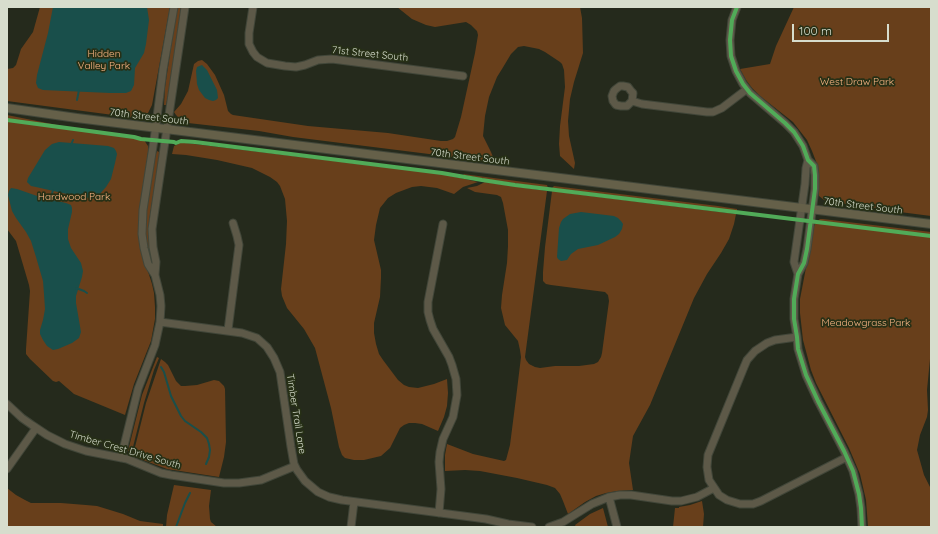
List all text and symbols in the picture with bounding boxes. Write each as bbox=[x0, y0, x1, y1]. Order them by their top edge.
scale bar bbox=[794, 16, 891, 42]
text: 100 m bbox=[799, 23, 832, 38]
street label: 71st Street South bbox=[331, 44, 409, 64]
park label: Hidden Valley Park bbox=[78, 48, 130, 72]
park label: West Draw Park bbox=[820, 76, 894, 88]
street label: 70th Street South bbox=[109, 106, 189, 128]
street label: 70th Street South bbox=[430, 146, 510, 168]
park label: Hardwood Park bbox=[38, 191, 110, 203]
street label: 70th Street South bbox=[823, 195, 903, 217]
park label: Meadowgrass Park bbox=[822, 317, 910, 329]
street label: Timber Trail Lane bbox=[284, 373, 308, 455]
street label: Timber Crest Drive South bbox=[68, 428, 182, 472]

